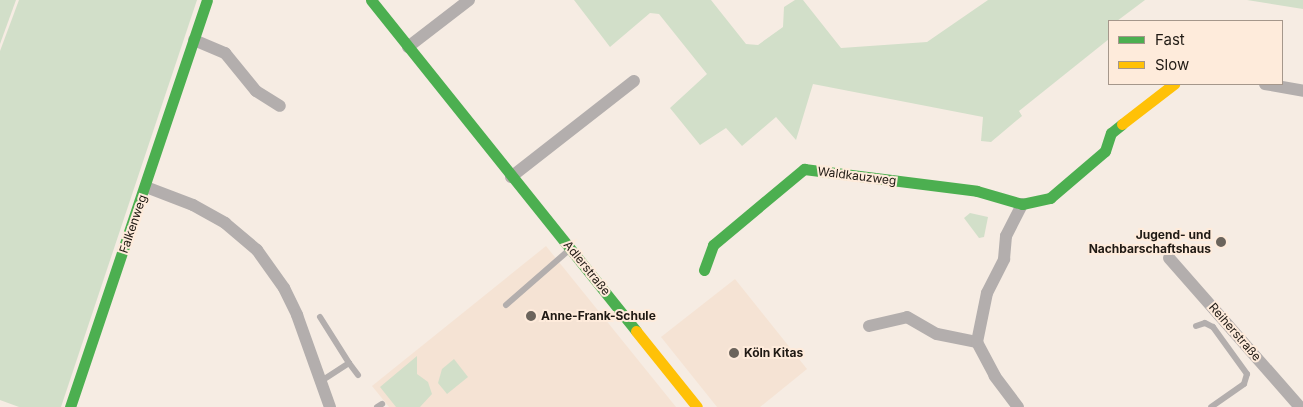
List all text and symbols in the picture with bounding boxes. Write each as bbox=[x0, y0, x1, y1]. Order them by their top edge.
legend bbox=[1108, 20, 1283, 85]
text: Fast bbox=[1155, 30, 1185, 49]
text: Slow bbox=[1155, 55, 1189, 74]
street label: Waldkauzweg bbox=[817, 164, 897, 188]
street label: Falkenweg bbox=[116, 193, 150, 255]
place label: Jugend- und Nachbarschaftshaus bbox=[1089, 228, 1211, 256]
marker: Jugend- und Nachbarschaftshaus bbox=[1215, 236, 1227, 248]
street label: Adlerstraße bbox=[561, 238, 613, 298]
street label: Reiherstraße bbox=[1206, 300, 1264, 364]
place label: Anne-Frank-Schule bbox=[541, 309, 656, 323]
marker: Anne-Frank-Schule bbox=[525, 310, 537, 322]
place label: Köln Kitas bbox=[744, 346, 803, 360]
marker: Köln Kitas bbox=[728, 347, 740, 359]

